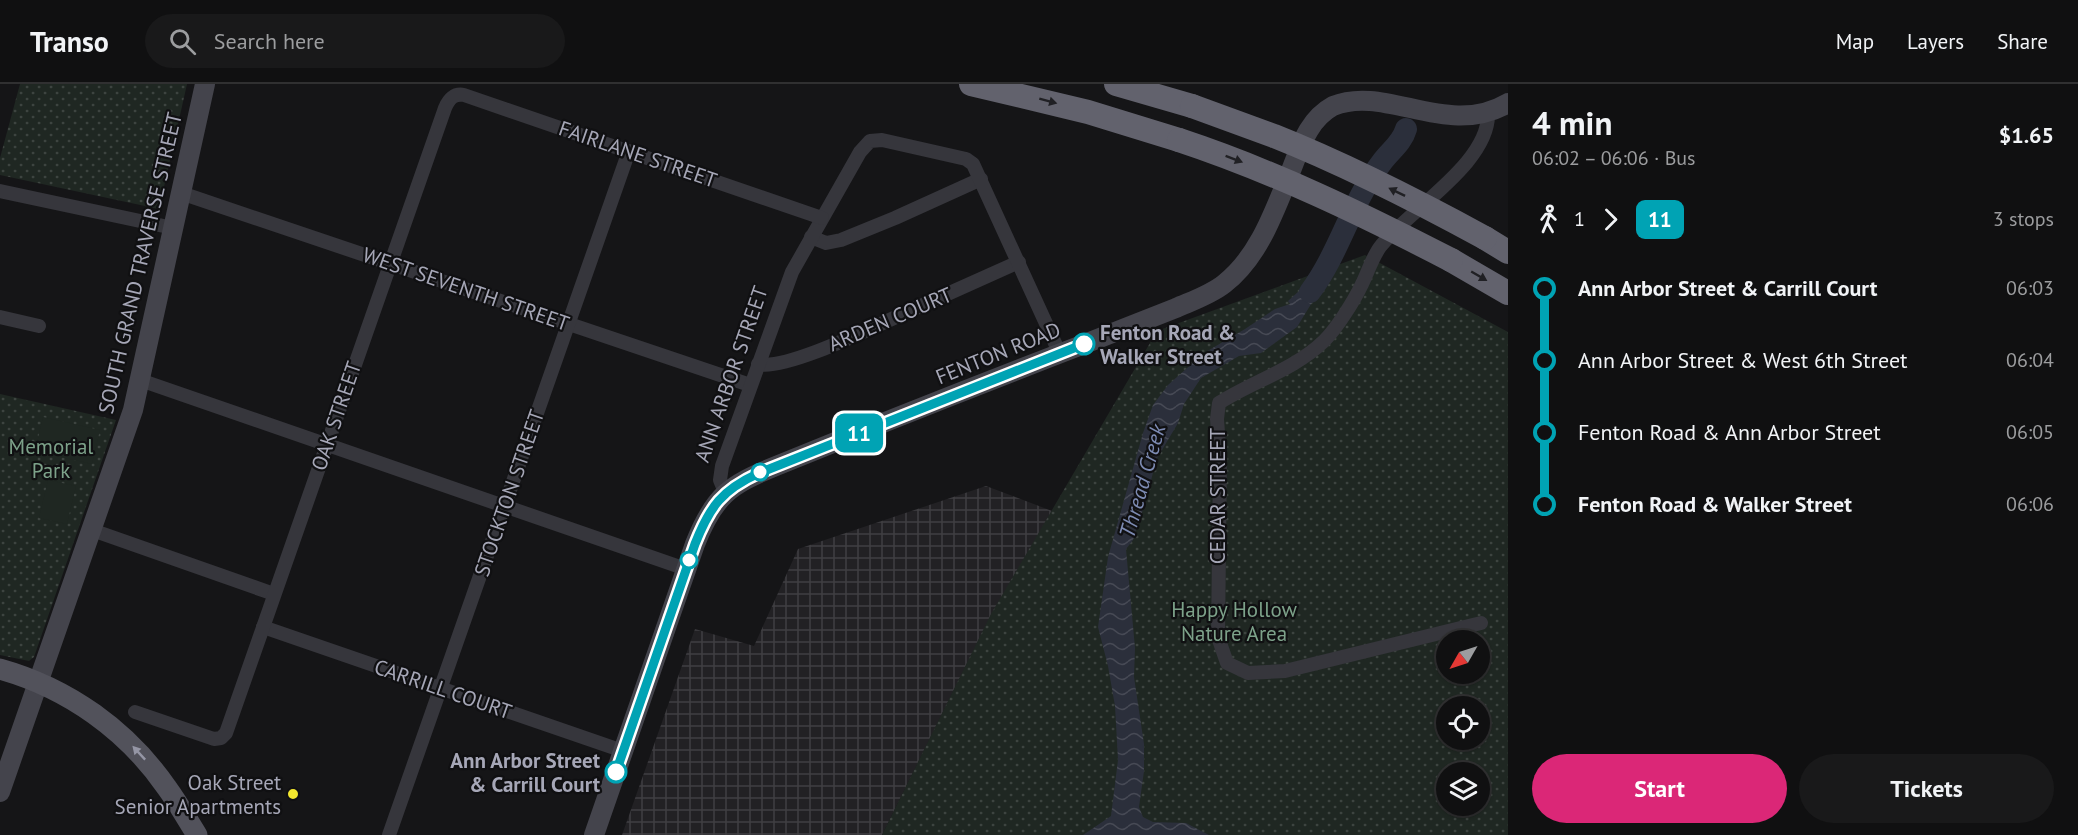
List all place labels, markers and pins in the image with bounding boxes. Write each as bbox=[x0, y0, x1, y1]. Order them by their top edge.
place label: Fenton Road & Walker Street bbox=[1100, 319, 1235, 370]
marker: Fenton Road & Walker Street bbox=[1073, 333, 1095, 355]
unlabelled marker bbox=[751, 463, 769, 481]
unlabelled marker bbox=[680, 551, 698, 569]
place label: Ann Arbor Street & Carrill Court bbox=[450, 747, 601, 798]
marker: Ann Arbor Street & Carrill Court bbox=[605, 761, 627, 783]
place label: Oak Street Senior Apartments bbox=[115, 769, 281, 820]
marker: Oak Street Senior Apartments bbox=[286, 787, 300, 801]

